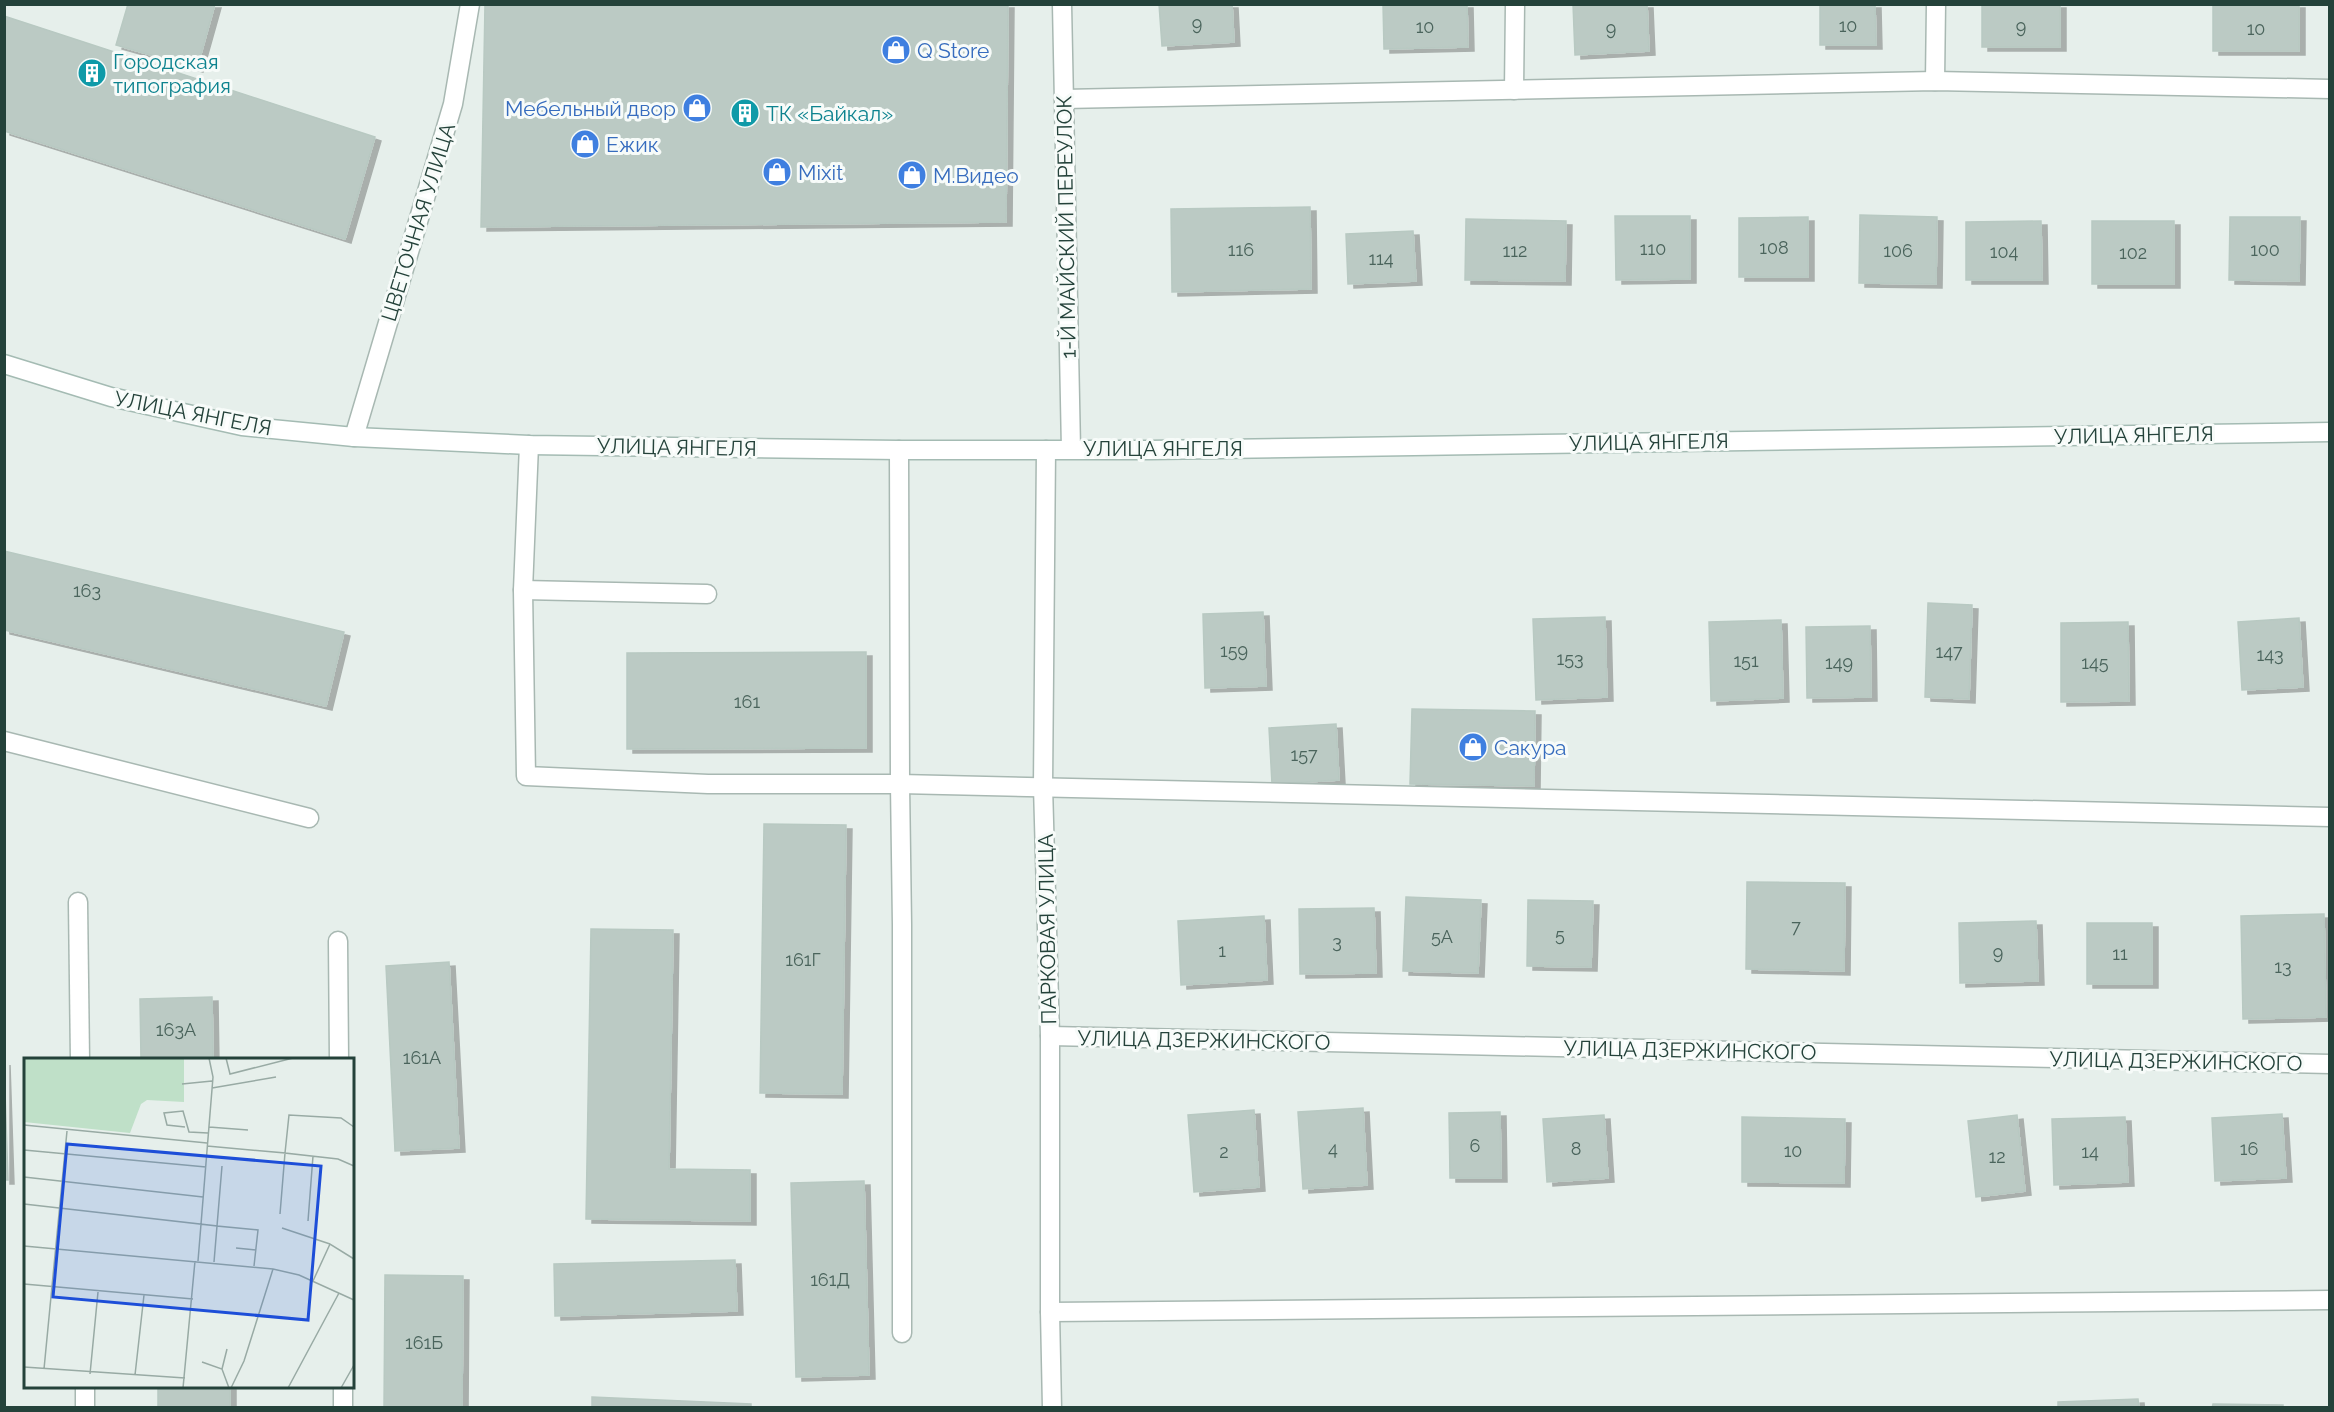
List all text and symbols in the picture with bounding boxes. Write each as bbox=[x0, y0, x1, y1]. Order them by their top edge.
house number: 9 bbox=[1192, 13, 1202, 34]
house number: 10 bbox=[1839, 15, 1857, 36]
house number: 10 bbox=[1416, 16, 1434, 37]
house number: 9 bbox=[2016, 16, 2026, 37]
house number: 9 bbox=[1606, 18, 1616, 39]
house number: 10 bbox=[2247, 18, 2265, 39]
shop icon: Q Store bbox=[880, 34, 912, 66]
place label: Q Store bbox=[917, 38, 989, 63]
place label: Городская типография bbox=[113, 49, 231, 98]
building icon: Городская типография bbox=[76, 57, 108, 89]
shop icon: Мебельный двор bbox=[681, 92, 713, 124]
street label: 1-Й МАЙСКИЙ ПЕРЕУЛОК bbox=[1051, 95, 1081, 359]
place label: Мебельный двор bbox=[505, 96, 676, 121]
building icon: ТК «Байкал» bbox=[729, 97, 761, 129]
place label: ТК «Байкал» bbox=[766, 101, 893, 126]
street label: ЦВЕТОЧНАЯ УЛИЦА bbox=[376, 120, 460, 324]
shop icon: Ежик bbox=[569, 128, 601, 160]
place label: Ежик bbox=[606, 132, 659, 157]
shop icon: Mixit bbox=[761, 156, 793, 188]
shop icon: М.Видео bbox=[896, 159, 928, 191]
place label: Mixit bbox=[798, 160, 843, 185]
place label: М.Видео bbox=[933, 163, 1019, 188]
house number: 108 bbox=[1759, 237, 1789, 258]
house number: 110 bbox=[1640, 238, 1666, 259]
house number: 116 bbox=[1228, 239, 1254, 260]
house number: 100 bbox=[2250, 239, 2280, 260]
house number: 112 bbox=[1503, 240, 1527, 261]
house number: 106 bbox=[1883, 240, 1913, 261]
house number: 104 bbox=[1990, 241, 2018, 262]
house number: 102 bbox=[2119, 242, 2147, 263]
house number: 114 bbox=[1368, 248, 1394, 269]
street label: УЛИЦА ЯНГЕЛЯ bbox=[112, 386, 274, 440]
street label: УЛИЦА ЯНГЕЛЯ bbox=[2054, 421, 2214, 449]
street label: УЛИЦА ЯНГЕЛЯ bbox=[1569, 428, 1729, 456]
street label: УЛИЦА ЯНГЕЛЯ bbox=[597, 433, 757, 461]
street label: УЛИЦА ЯНГЕЛЯ bbox=[1083, 436, 1243, 461]
house number: 163 bbox=[73, 580, 101, 601]
house number: 159 bbox=[1220, 640, 1248, 661]
house number: 147 bbox=[1935, 641, 1963, 662]
house number: 143 bbox=[2256, 644, 2284, 665]
house number: 153 bbox=[1556, 648, 1584, 669]
house number: 151 bbox=[1733, 650, 1759, 671]
house number: 149 bbox=[1825, 652, 1853, 673]
house number: 145 bbox=[2081, 652, 2109, 673]
house number: 161 bbox=[734, 691, 760, 712]
shop icon: Сакура bbox=[1457, 731, 1489, 763]
place label: Сакура bbox=[1494, 735, 1567, 760]
house number: 157 bbox=[1290, 744, 1318, 765]
street label: ПАРКОВАЯ УЛИЦА bbox=[1033, 833, 1061, 1025]
house number: 7 bbox=[1791, 916, 1801, 937]
house number: 5 bbox=[1555, 924, 1565, 945]
house number: 5А bbox=[1431, 926, 1453, 947]
house number: 3 bbox=[1332, 931, 1342, 952]
house number: 1 bbox=[1218, 940, 1226, 961]
house number: 9 bbox=[1993, 942, 2003, 963]
house number: 11 bbox=[2112, 943, 2128, 964]
house number: 161Г bbox=[785, 949, 821, 970]
house number: 13 bbox=[2274, 956, 2292, 977]
house number: 163А bbox=[156, 1019, 196, 1040]
street label: УЛИЦА ДЗЕРЖИНСКОГО bbox=[1077, 1025, 1331, 1055]
street label: УЛИЦА ДЗЕРЖИНСКОГО bbox=[1563, 1035, 1817, 1065]
street label: УЛИЦА ДЗЕРЖИНСКОГО bbox=[2049, 1046, 2303, 1076]
house number: 161А bbox=[403, 1047, 441, 1068]
inset map bbox=[24, 1058, 354, 1388]
house number: 6 bbox=[1470, 1135, 1481, 1156]
house number: 4 bbox=[1328, 1138, 1338, 1159]
house number: 8 bbox=[1571, 1138, 1581, 1159]
house number: 16 bbox=[2240, 1138, 2258, 1159]
house number: 10 bbox=[1784, 1140, 1802, 1161]
house number: 2 bbox=[1219, 1141, 1229, 1162]
house number: 14 bbox=[2081, 1141, 2099, 1162]
house number: 12 bbox=[1988, 1146, 2006, 1167]
house number: 161Д bbox=[810, 1269, 850, 1290]
house number: 161Б bbox=[405, 1332, 443, 1353]

